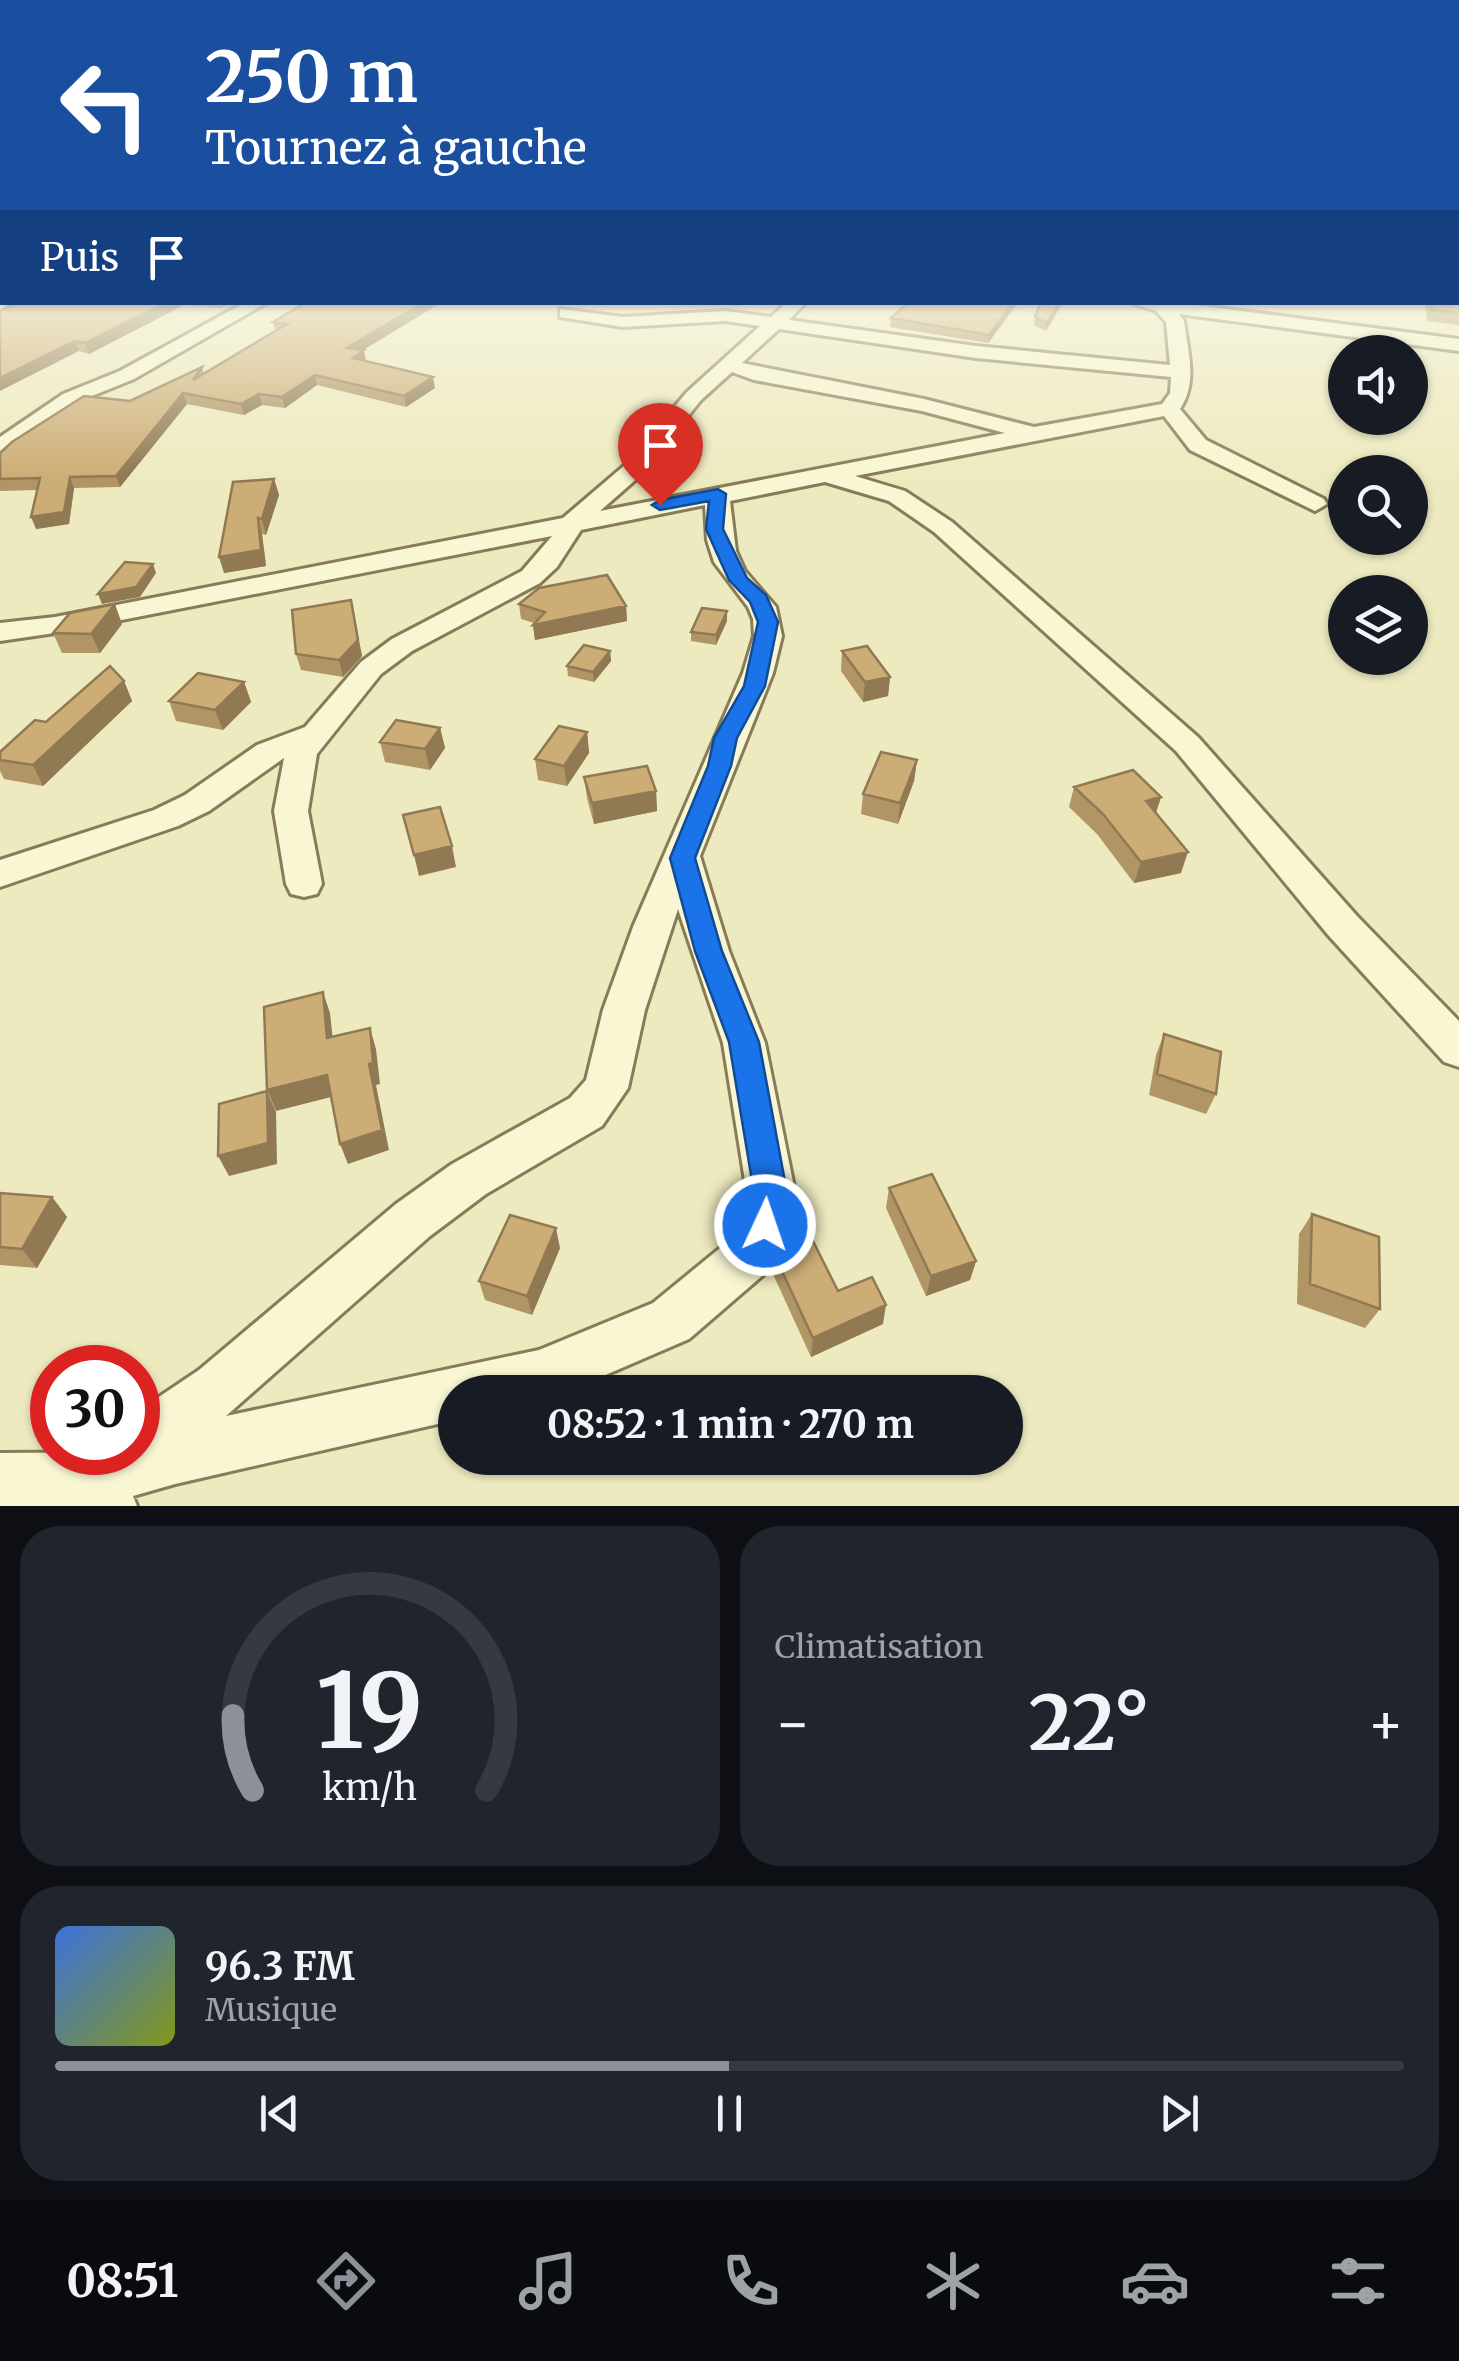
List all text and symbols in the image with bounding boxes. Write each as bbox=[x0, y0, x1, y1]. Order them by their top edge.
text: 250 m bbox=[205, 33, 418, 121]
icon: left bbox=[40, 40, 170, 170]
text: Tournez à gauche bbox=[205, 120, 587, 176]
icon: arrive bbox=[139, 230, 194, 285]
text: Puis bbox=[40, 234, 119, 281]
map controls bbox=[1328, 335, 1428, 675]
button: sound bbox=[1328, 335, 1428, 435]
pin bbox=[618, 403, 703, 506]
icon: arrive bbox=[633, 418, 688, 473]
button: search bbox=[1328, 455, 1428, 555]
button: layers bbox=[1328, 575, 1428, 675]
position arrow bbox=[713, 1173, 817, 1277]
speed limit sign: 30 bbox=[30, 1345, 160, 1475]
text: 08:52 · 1 min · 270 m bbox=[547, 1401, 914, 1448]
text: Climatisation bbox=[775, 1627, 983, 1667]
text: 19 bbox=[316, 1646, 423, 1776]
text: 22° bbox=[1028, 1676, 1150, 1770]
text: − bbox=[775, 1689, 811, 1758]
text: + bbox=[1367, 1689, 1404, 1758]
text: km/h bbox=[322, 1765, 417, 1810]
text: 96.3 FM bbox=[205, 1943, 355, 1990]
text: Musique bbox=[205, 1990, 337, 2030]
icon: previous bbox=[252, 2086, 307, 2141]
icon: pause bbox=[702, 2086, 757, 2141]
icon: next bbox=[1152, 2086, 1207, 2141]
icon: directions bbox=[311, 2246, 381, 2316]
icon: music bbox=[513, 2246, 583, 2316]
icon: phone bbox=[716, 2246, 786, 2316]
icon: climate bbox=[918, 2246, 988, 2316]
icon: car bbox=[1120, 2246, 1190, 2316]
icon: filters bbox=[1323, 2246, 1393, 2316]
text: 08:51 bbox=[66, 2253, 178, 2309]

